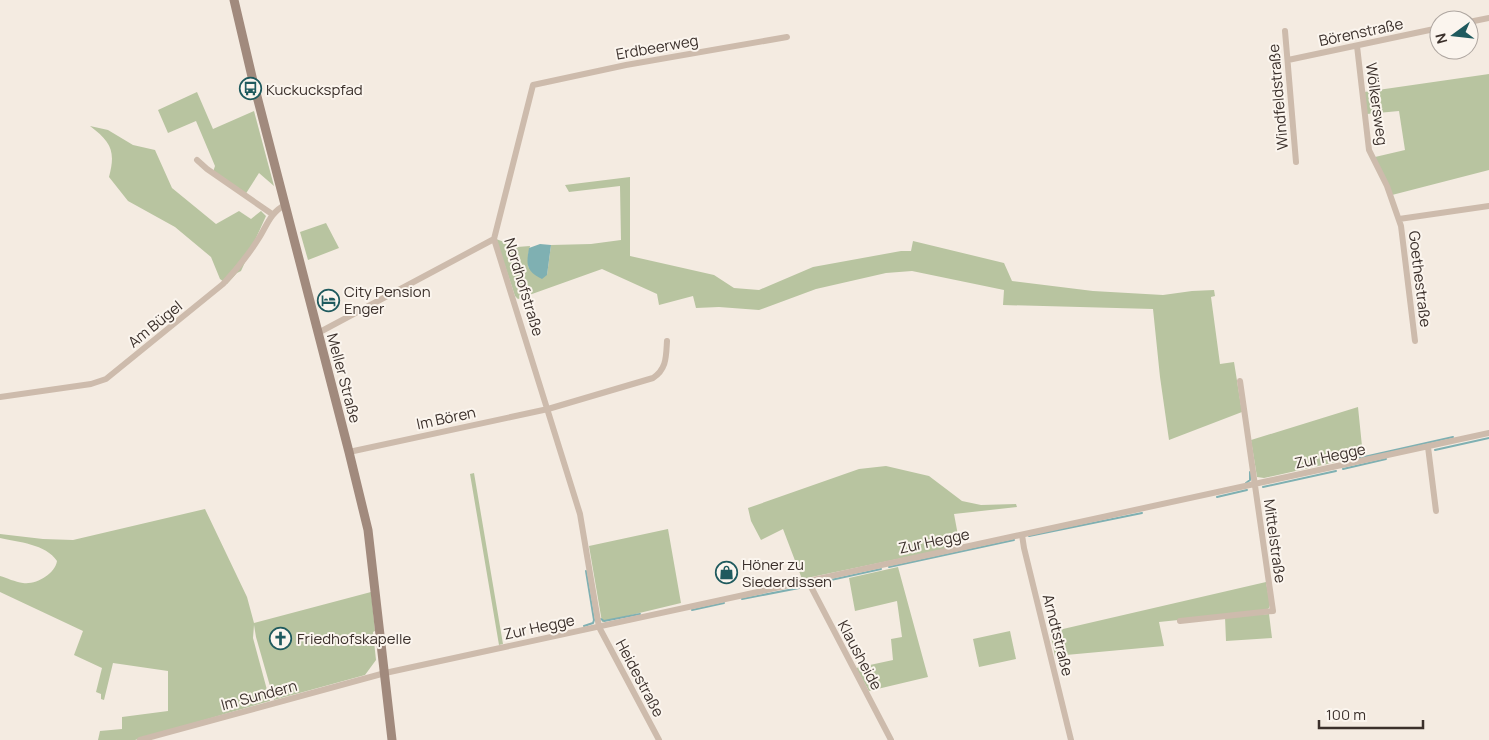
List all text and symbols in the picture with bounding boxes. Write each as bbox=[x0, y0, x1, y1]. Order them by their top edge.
north arrow bbox=[1429, 10, 1479, 60]
street label: Börenstraße bbox=[1317, 13, 1405, 51]
street label: Erdbeerweg bbox=[614, 29, 700, 65]
text: N bbox=[1430, 31, 1451, 46]
street label: Windfeldstraße bbox=[1263, 43, 1293, 151]
street label: Wölkersweg bbox=[1361, 61, 1393, 147]
bus stop icon: Kuckuckspfad bbox=[238, 77, 262, 101]
place label: Kuckuckspfad bbox=[266, 79, 363, 100]
street label: Goethestraße bbox=[1404, 230, 1436, 329]
street label: Nordhofstraße bbox=[499, 235, 549, 339]
place label: City Pension Enger bbox=[344, 281, 431, 319]
hotel icon: City Pension Enger bbox=[316, 288, 340, 312]
street label: Am Bügel bbox=[123, 296, 187, 352]
street label: Meller Straße bbox=[322, 331, 366, 425]
street label: Im Bören bbox=[414, 401, 478, 435]
street label: Zur Hegge bbox=[1293, 438, 1368, 474]
street label: Mittelstraße bbox=[1259, 498, 1291, 585]
street label: Zur Hegge bbox=[897, 523, 972, 559]
place label: Höner zu Siederdissen bbox=[742, 554, 832, 592]
shop icon: Höner zu Siederdissen bbox=[714, 561, 738, 585]
street label: Arndtstraße bbox=[1038, 592, 1078, 678]
street label: Zur Hegge bbox=[502, 609, 577, 645]
street label: Klausheide bbox=[833, 616, 887, 694]
church icon: Friedhofskapelle bbox=[269, 626, 293, 650]
place label: Friedhofskapelle bbox=[297, 628, 412, 649]
street label: Heidestraße bbox=[611, 635, 669, 721]
street label: Im Sundern bbox=[219, 675, 300, 715]
scale bar bbox=[1319, 698, 1423, 730]
text: 100 m bbox=[1326, 704, 1366, 725]

